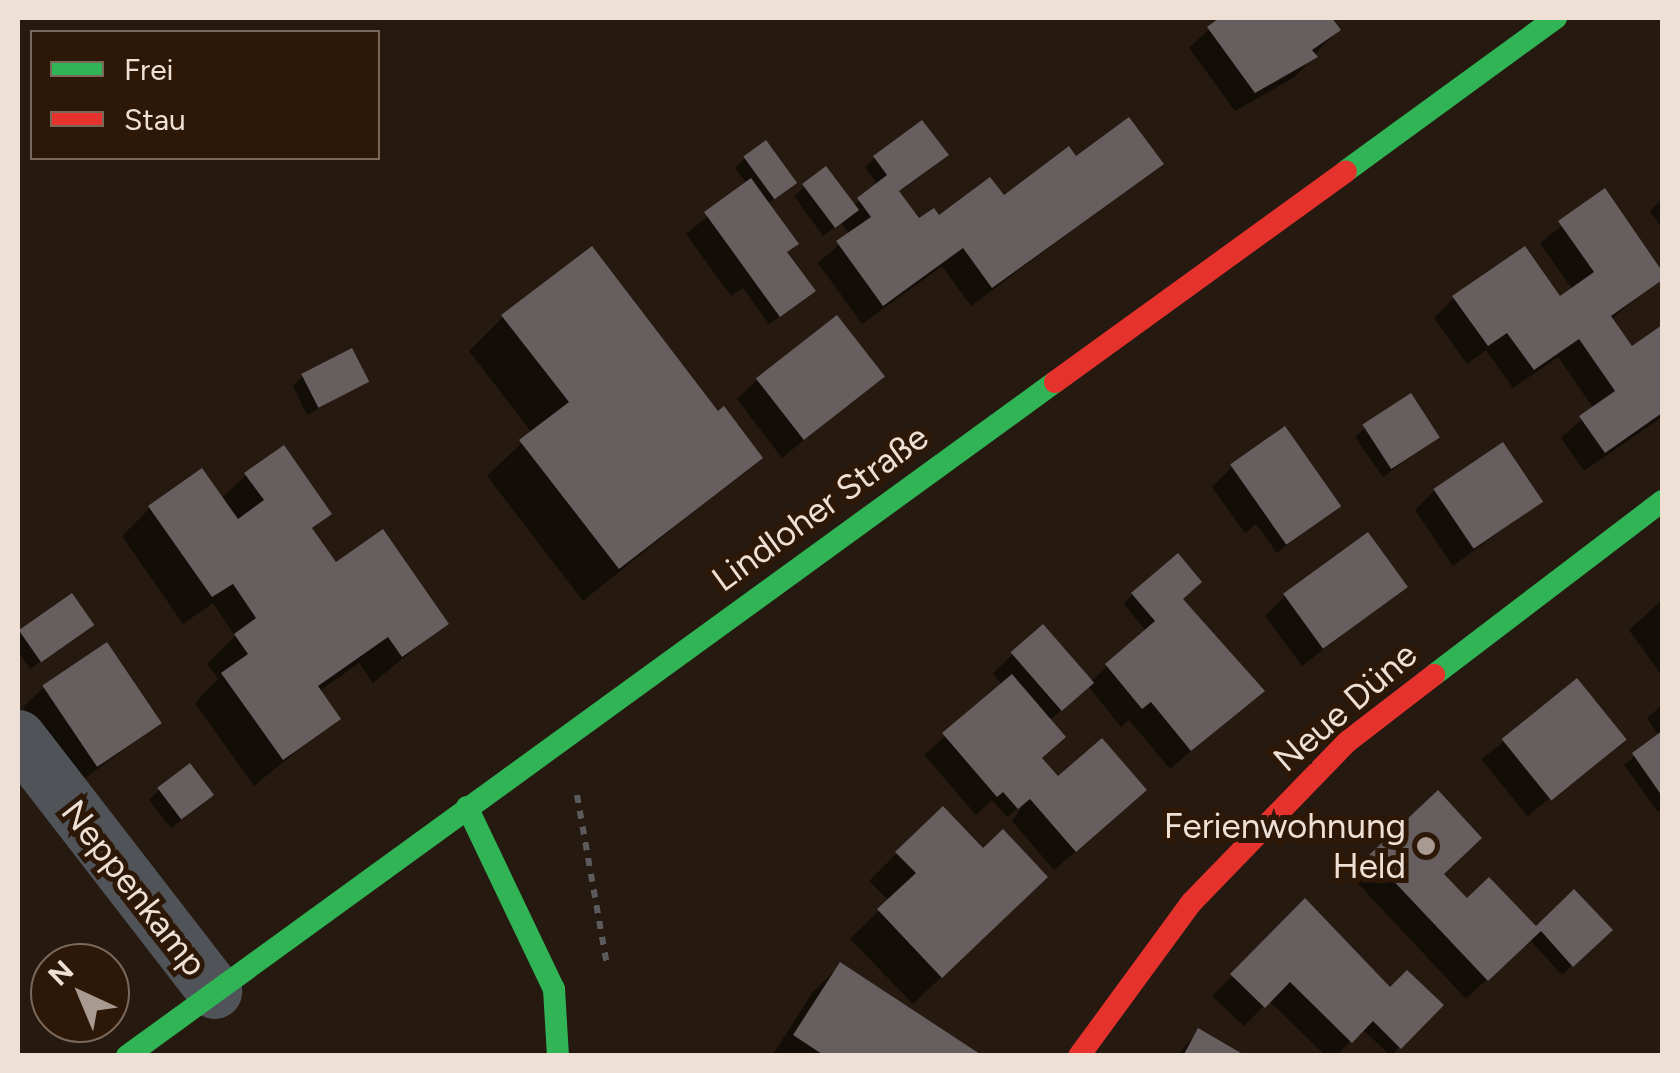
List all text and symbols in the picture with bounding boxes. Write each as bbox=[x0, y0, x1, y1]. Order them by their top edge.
legend bbox=[30, 30, 380, 160]
text: Frei bbox=[124, 51, 173, 88]
text: Stau bbox=[124, 101, 186, 138]
street label: Lindloher Straße bbox=[704, 416, 936, 600]
street label: Neue Düne bbox=[1265, 634, 1425, 780]
street label: Neppenkamp bbox=[52, 792, 216, 984]
place label: Ferienwohnung Held bbox=[1164, 805, 1406, 887]
marker: Ferienwohnung Held bbox=[1415, 835, 1437, 857]
north arrow bbox=[30, 943, 130, 1043]

